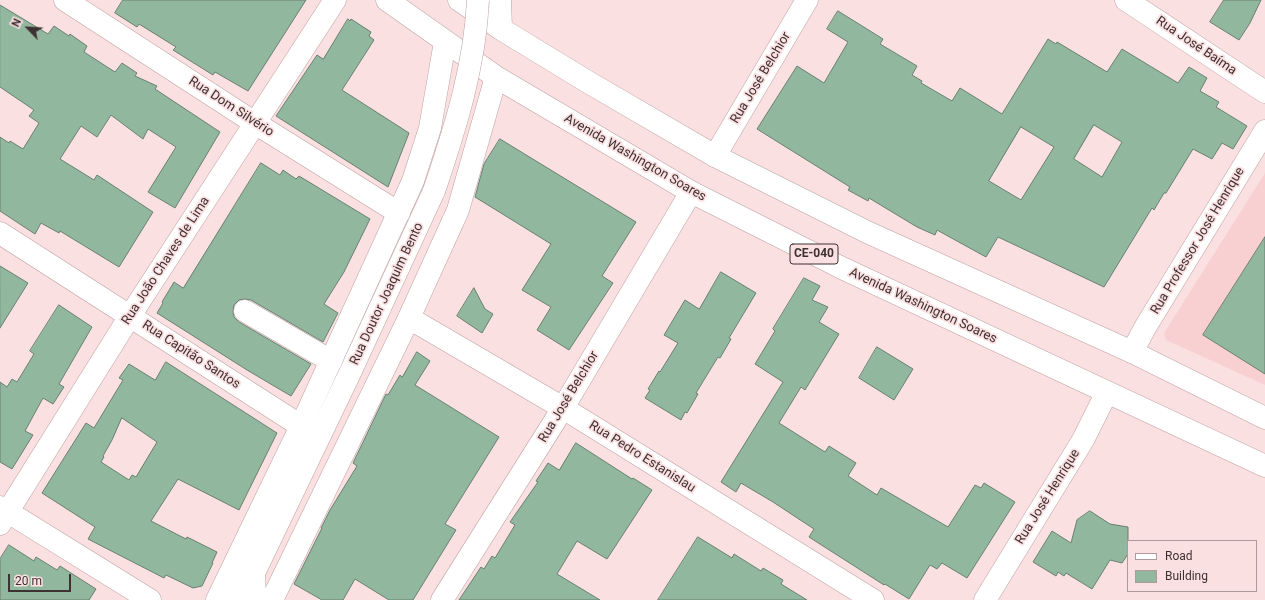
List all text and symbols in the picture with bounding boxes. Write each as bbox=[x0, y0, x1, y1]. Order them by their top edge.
north arrow bbox=[8, 8, 48, 48]
street label: Rua José Baíma bbox=[1153, 13, 1239, 79]
text: N bbox=[9, 16, 24, 29]
street label: Rua José Belchior bbox=[728, 29, 794, 127]
street label: Rua Dom Silvério bbox=[186, 74, 276, 140]
street label: Avenida Washington Soares bbox=[561, 111, 709, 205]
street label: Rua Professor José Henrique bbox=[1148, 165, 1248, 317]
street label: Rua João Chaves de Lima bbox=[119, 194, 213, 328]
street label: Rua Doutor Joaquim Bento bbox=[347, 220, 427, 368]
road number: CE-040 bbox=[790, 244, 838, 264]
street label: Avenida Washington Soares bbox=[847, 265, 999, 347]
street label: Rua Capitão Santos bbox=[139, 318, 243, 392]
street label: Rua José Belchior bbox=[536, 348, 602, 446]
street label: Rua Pedro Estanislau bbox=[586, 418, 698, 496]
street label: Rua José Henrique bbox=[1012, 447, 1084, 547]
legend bbox=[1127, 540, 1257, 592]
text: Road bbox=[1165, 549, 1193, 563]
scale bar bbox=[10, 566, 73, 592]
text: Building bbox=[1165, 569, 1208, 583]
text: 20 m bbox=[15, 574, 42, 588]

